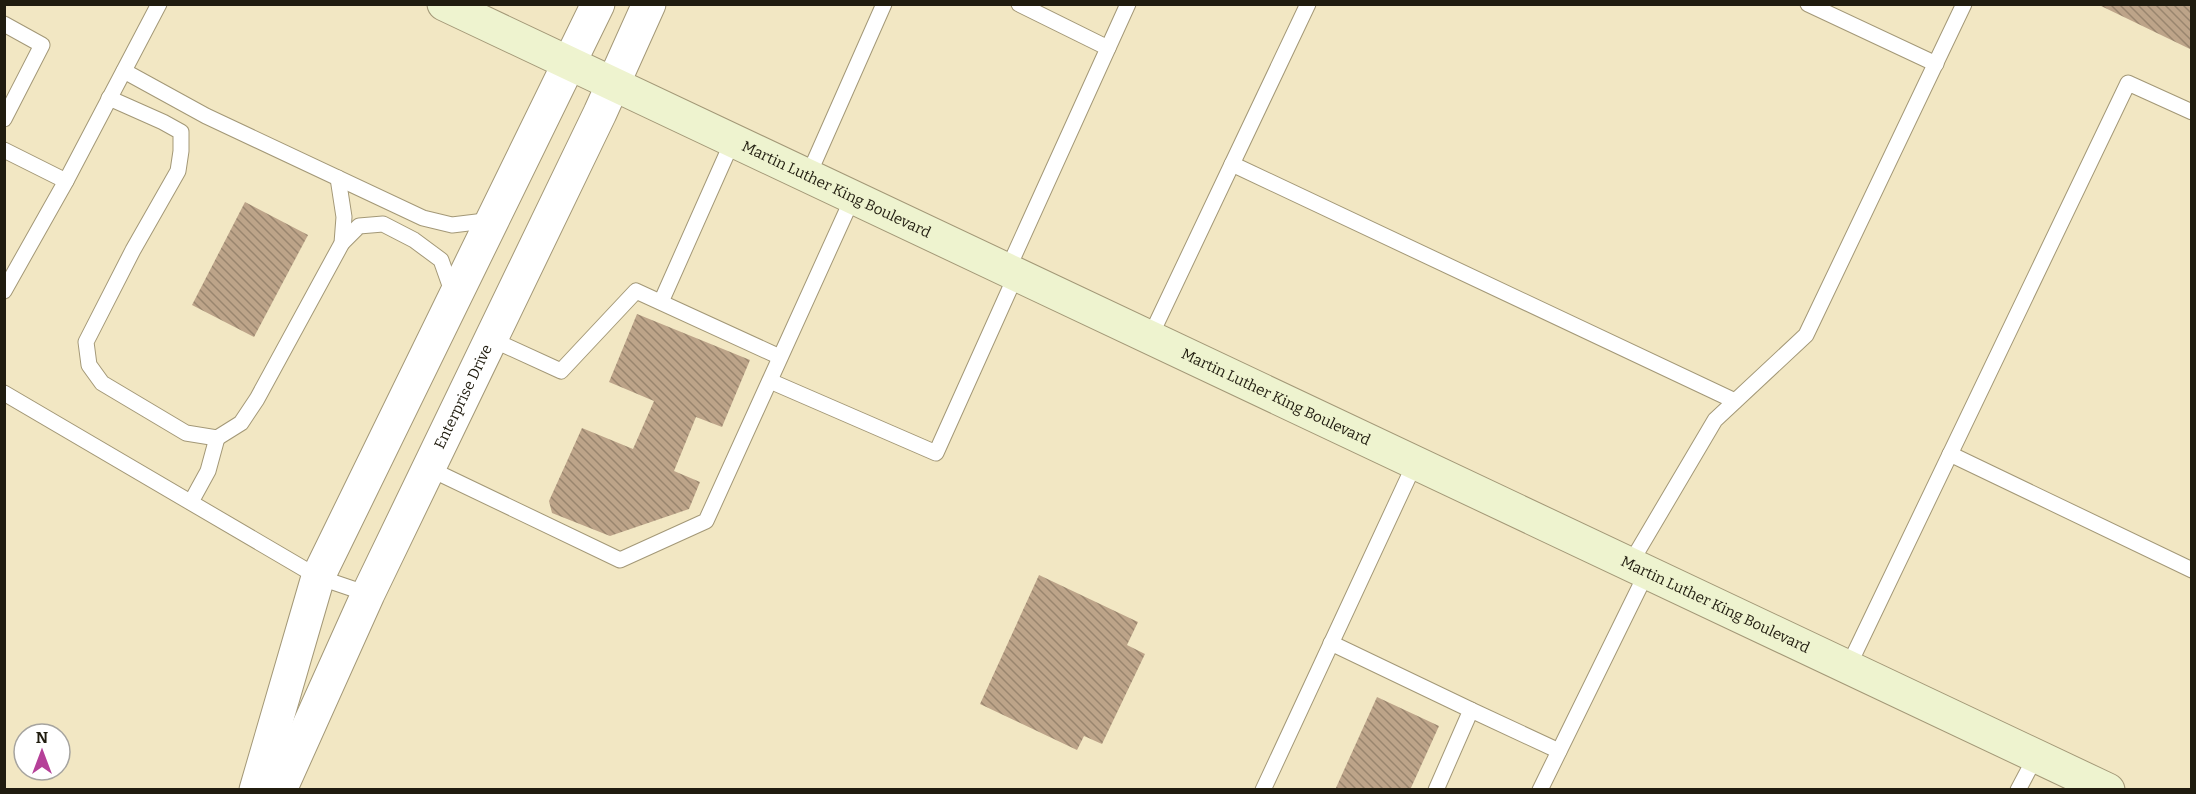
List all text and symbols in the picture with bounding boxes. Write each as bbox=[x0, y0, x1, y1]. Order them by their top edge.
street label: Martin Luther King Boulevard bbox=[739, 137, 934, 242]
street label: Enterprise Drive bbox=[430, 341, 496, 452]
street label: Martin Luther King Boulevard bbox=[1179, 345, 1373, 449]
street label: Martin Luther King Boulevard bbox=[1618, 552, 1813, 657]
north arrow bbox=[12, 722, 72, 782]
text: N bbox=[36, 728, 48, 747]

